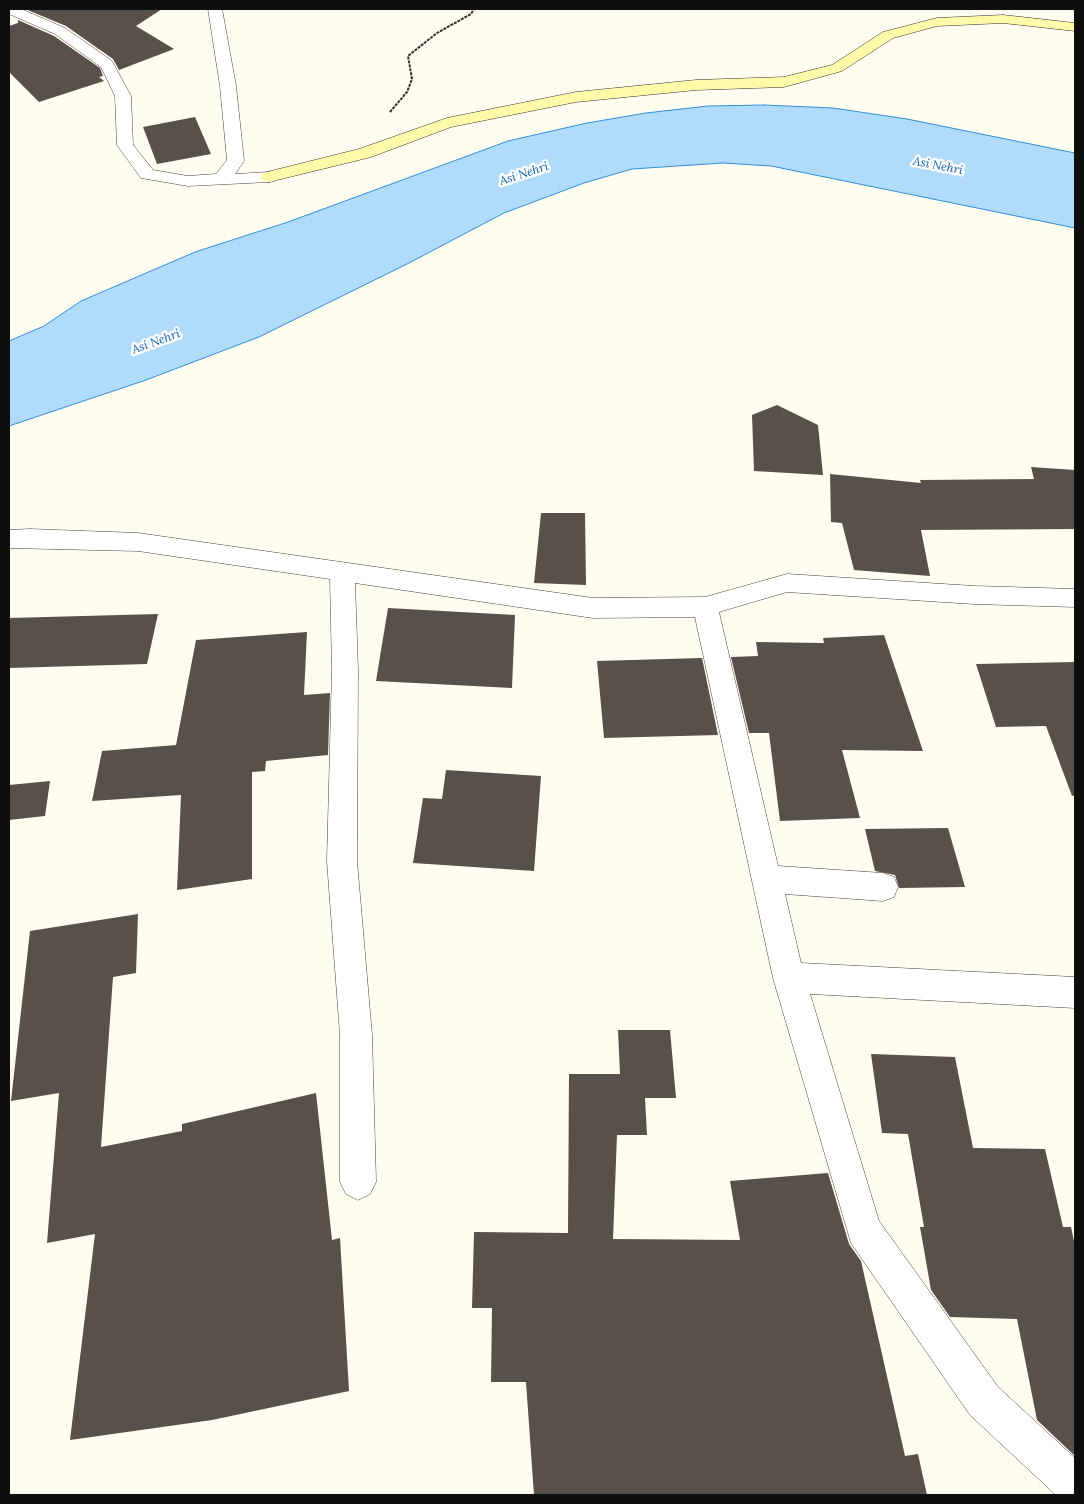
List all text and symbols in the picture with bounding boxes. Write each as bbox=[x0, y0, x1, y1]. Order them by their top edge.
water label: Asi Nehri bbox=[912, 154, 964, 178]
water label: Asi Nehri bbox=[498, 159, 550, 189]
water label: Asi Nehri bbox=[130, 327, 182, 357]

